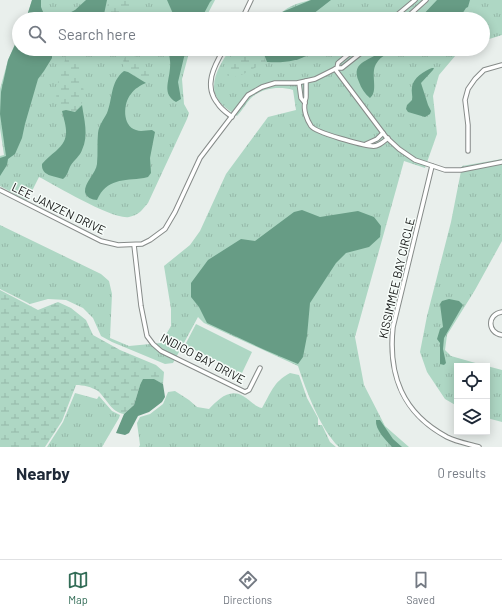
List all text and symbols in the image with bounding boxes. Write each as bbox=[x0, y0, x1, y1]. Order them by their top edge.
search box bbox=[12, 12, 490, 56]
icon: search bbox=[26, 23, 48, 45]
text: Search here bbox=[58, 25, 136, 43]
street label: LEE JANZEN DRIVE bbox=[10, 179, 108, 237]
street label: KISSIMMEE BAY CIRCLE bbox=[375, 216, 417, 340]
street label: INDIGO BAY DRIVE bbox=[158, 330, 248, 386]
map controls bbox=[454, 363, 490, 435]
button: locate bbox=[454, 363, 490, 399]
button: layers bbox=[454, 399, 490, 435]
text: Nearby bbox=[16, 463, 70, 483]
text: 0 results bbox=[437, 465, 486, 481]
tab: Map bbox=[67, 569, 89, 606]
tab: Directions bbox=[223, 569, 272, 606]
tab: Saved bbox=[406, 569, 435, 606]

